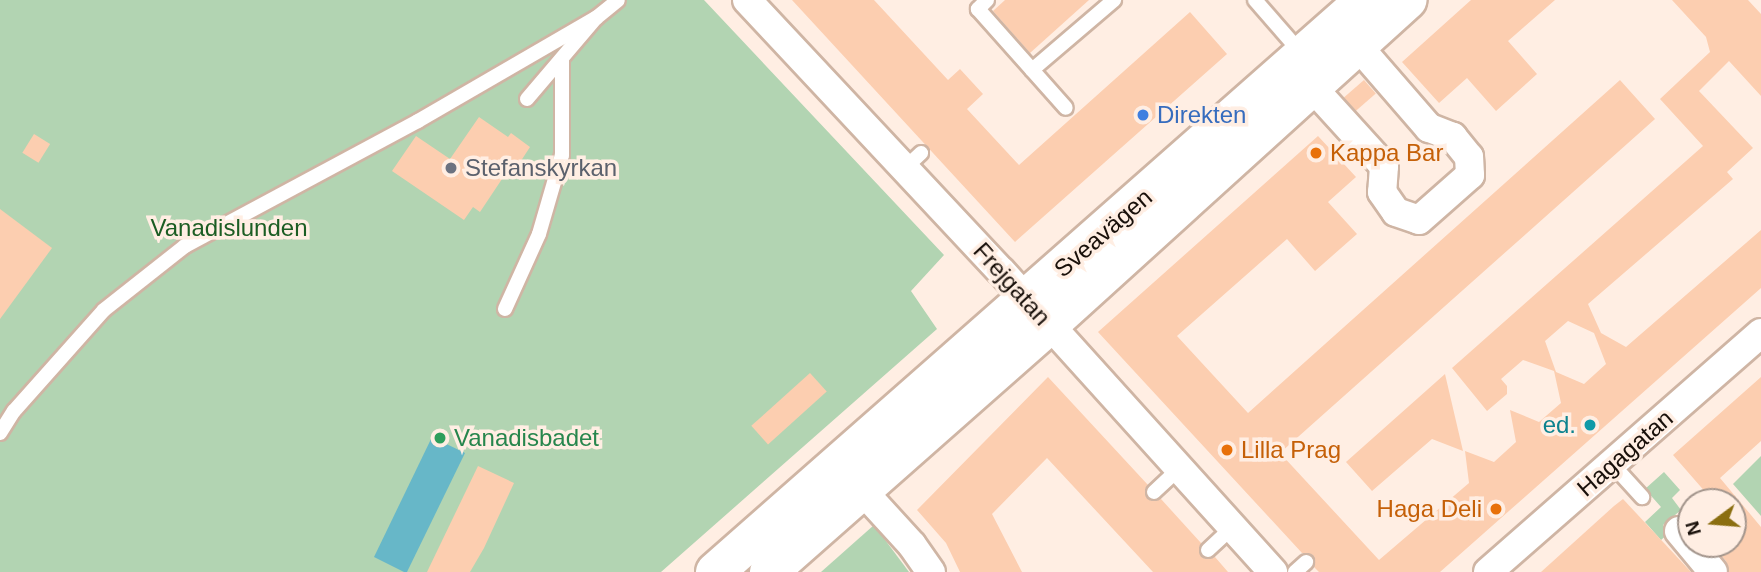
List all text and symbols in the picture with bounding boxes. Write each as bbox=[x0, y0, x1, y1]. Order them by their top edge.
place label: Direkten bbox=[1157, 101, 1246, 129]
marker: Direkten bbox=[1135, 107, 1151, 123]
place label: Kappa Bar bbox=[1330, 139, 1443, 167]
marker: Kappa Bar bbox=[1308, 145, 1324, 161]
place label: Stefanskyrkan bbox=[465, 154, 617, 182]
marker: Stefanskyrkan bbox=[443, 160, 459, 176]
street label: Sveavägen bbox=[1048, 183, 1158, 283]
park label: Vanadislunden bbox=[150, 214, 308, 242]
street label: Frejgatan bbox=[967, 237, 1057, 331]
street label: Hagagatan bbox=[1571, 404, 1679, 502]
place label: ed. bbox=[1543, 411, 1576, 439]
marker: ed. bbox=[1582, 417, 1598, 433]
place label: Vanadisbadet bbox=[454, 424, 599, 452]
marker: Vanadisbadet bbox=[432, 430, 448, 446]
place label: Lilla Prag bbox=[1241, 436, 1341, 464]
marker: Lilla Prag bbox=[1219, 442, 1235, 458]
north arrow bbox=[1677, 488, 1747, 558]
place label: Haga Deli bbox=[1377, 495, 1482, 523]
marker: Haga Deli bbox=[1488, 501, 1504, 517]
text: N bbox=[1681, 519, 1705, 538]

